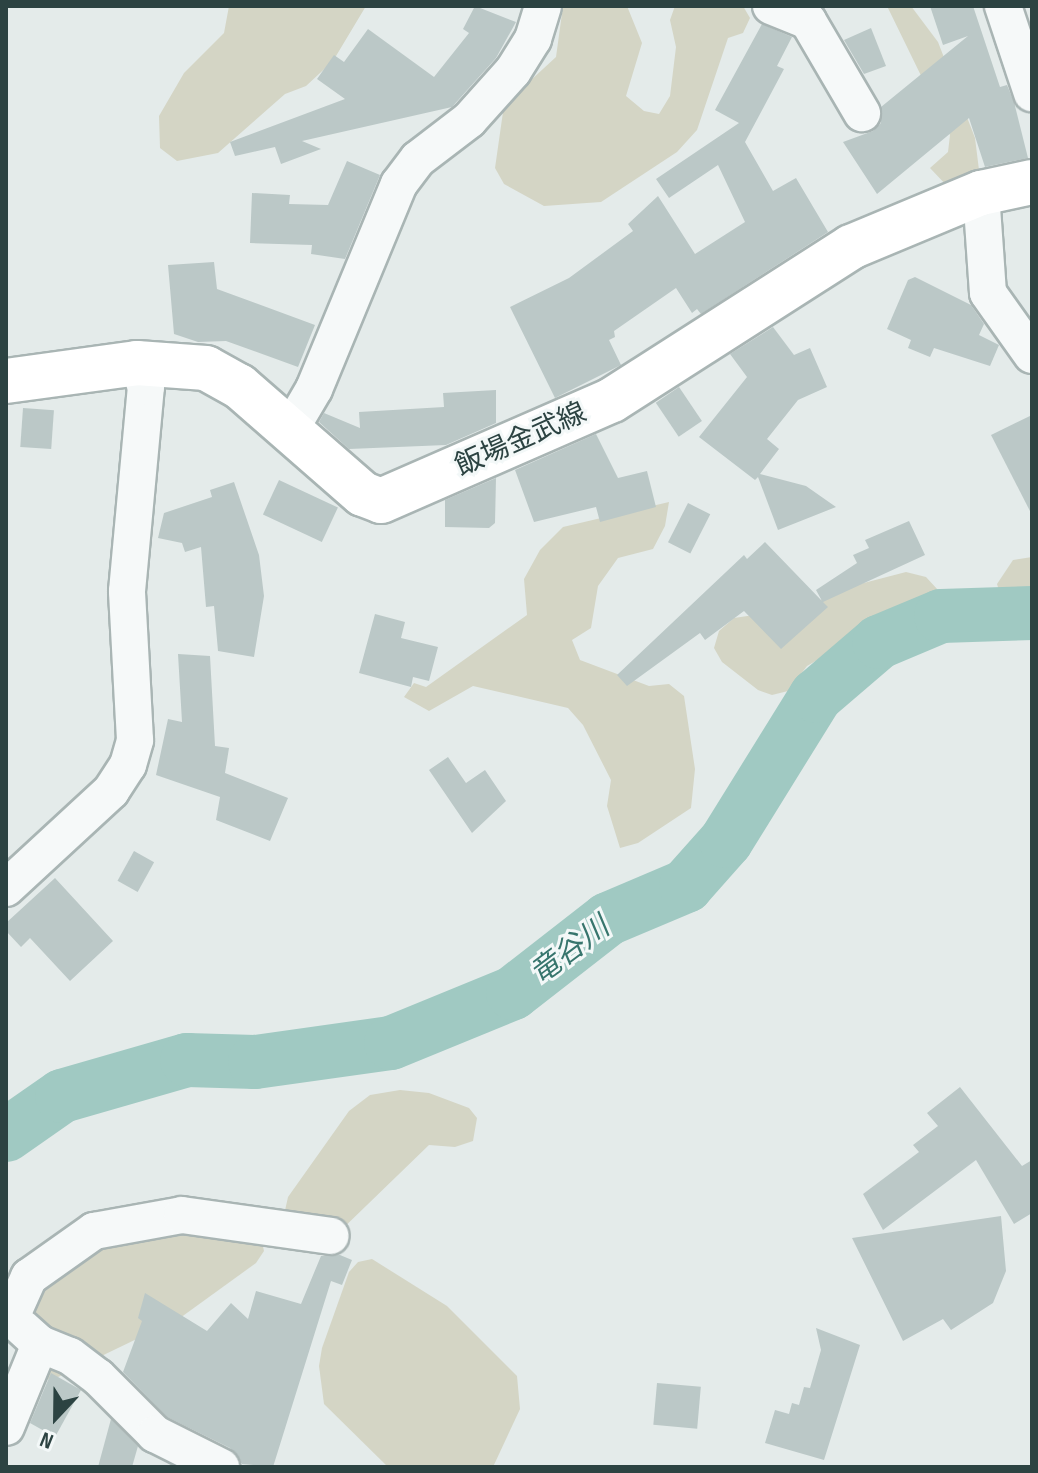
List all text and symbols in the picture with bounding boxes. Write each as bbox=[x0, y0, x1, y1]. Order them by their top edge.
street label: 飯場金武線 bbox=[450, 396, 592, 484]
water label: 竜谷川 bbox=[523, 910, 617, 992]
north arrow bbox=[16, 1377, 96, 1457]
text: N bbox=[36, 1425, 57, 1454]

